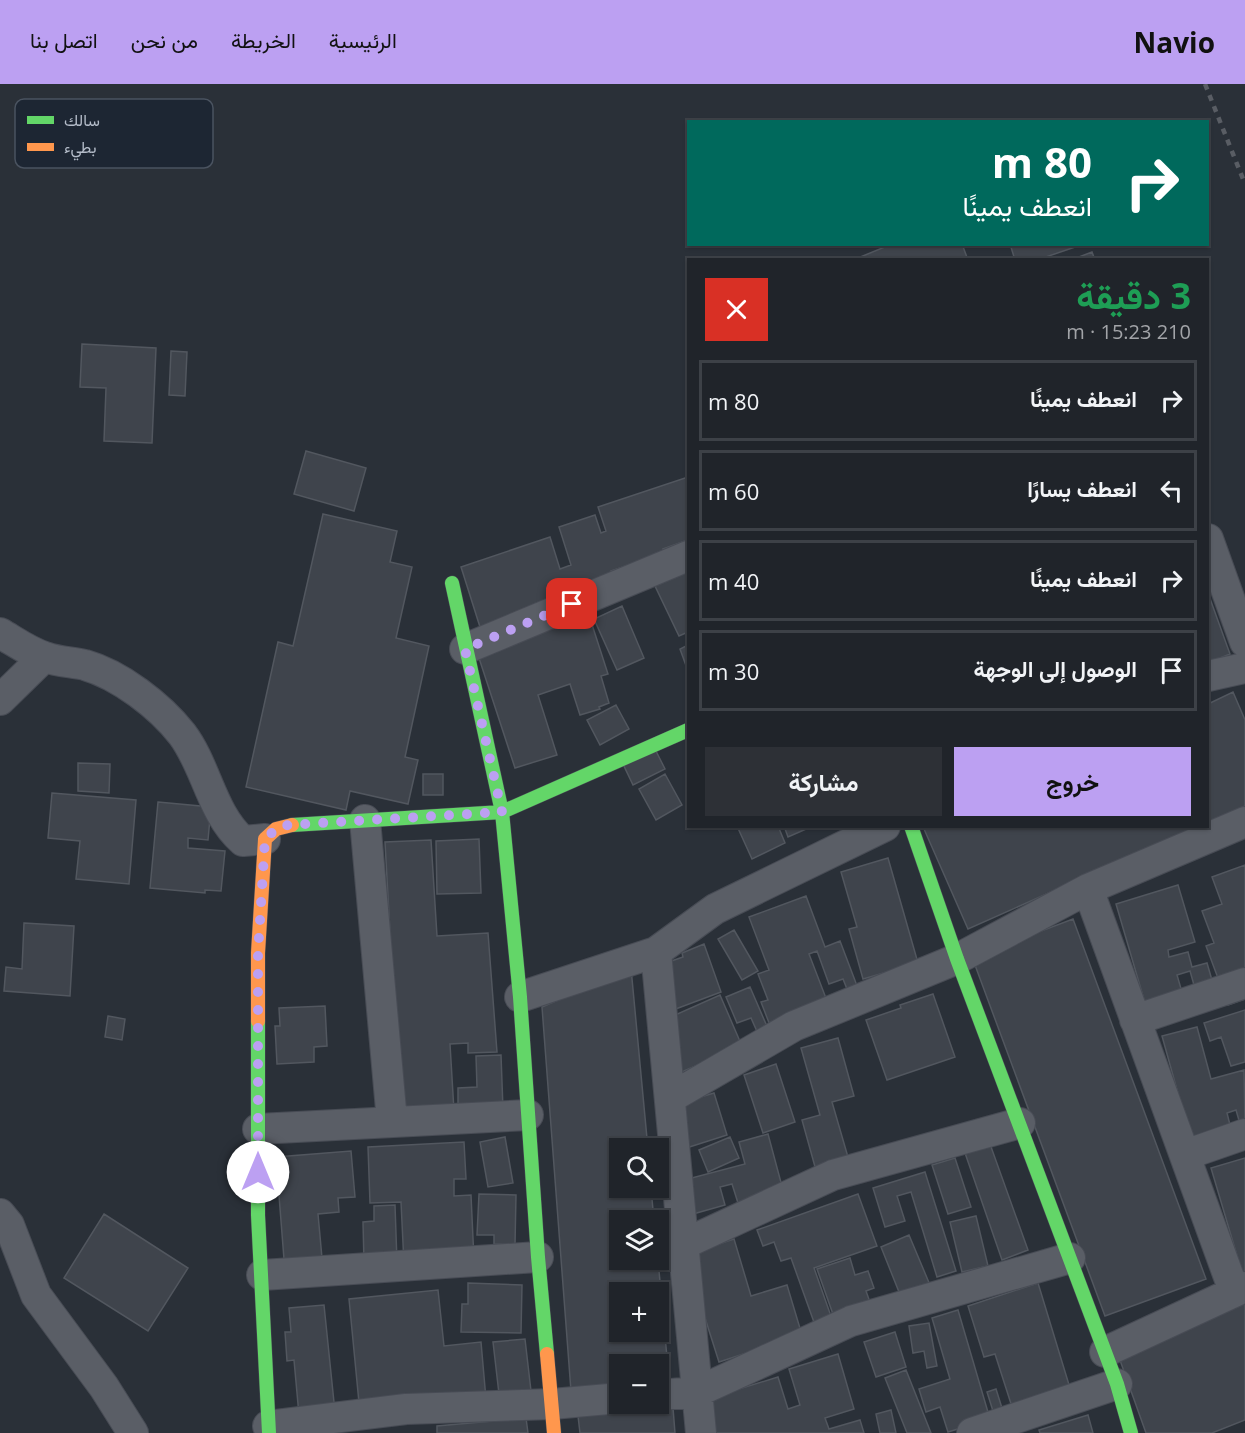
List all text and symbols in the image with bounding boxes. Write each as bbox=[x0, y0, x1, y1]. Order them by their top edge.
text: Navio bbox=[1134, 23, 1215, 61]
text: اتصل بنا bbox=[30, 26, 98, 54]
text: من نحن bbox=[131, 26, 198, 54]
text: الخريطة bbox=[231, 26, 296, 54]
text: الرئيسية bbox=[329, 26, 397, 54]
legend bbox=[15, 99, 213, 168]
text: سالك bbox=[64, 109, 100, 131]
text: 80 m bbox=[992, 133, 1092, 190]
text: بطيء bbox=[64, 136, 96, 161]
icon: right bbox=[1113, 144, 1191, 222]
text: انعطف يمينًا bbox=[962, 187, 1092, 224]
text: 3 دقيقة bbox=[1076, 271, 1191, 320]
button: close bbox=[705, 278, 768, 341]
text: 210 m · 15:23 bbox=[1066, 318, 1191, 345]
text: انعطف يمينًا bbox=[1030, 383, 1137, 413]
icon: right bbox=[1155, 384, 1188, 417]
text: 80 m bbox=[708, 386, 759, 416]
text: انعطف يسارًا bbox=[1027, 473, 1137, 503]
icon: left bbox=[1155, 474, 1188, 507]
text: 60 m bbox=[708, 476, 759, 506]
text: انعطف يمينًا bbox=[1030, 563, 1137, 593]
icon: right bbox=[1155, 564, 1188, 597]
text: 40 m bbox=[708, 566, 759, 596]
pin bbox=[546, 578, 597, 629]
icon: arrive bbox=[555, 587, 588, 620]
text: الوصول إلى الوجهة bbox=[973, 653, 1137, 683]
icon: arrive bbox=[1155, 654, 1188, 687]
text: 30 m bbox=[708, 656, 759, 686]
button: مشاركة bbox=[705, 747, 942, 816]
button: خروج bbox=[954, 747, 1191, 816]
map controls bbox=[609, 1138, 669, 1414]
button: search bbox=[609, 1138, 669, 1198]
position arrow bbox=[226, 1140, 290, 1204]
button: layers bbox=[609, 1210, 669, 1270]
button: + bbox=[609, 1282, 669, 1342]
button: − bbox=[609, 1354, 669, 1414]

